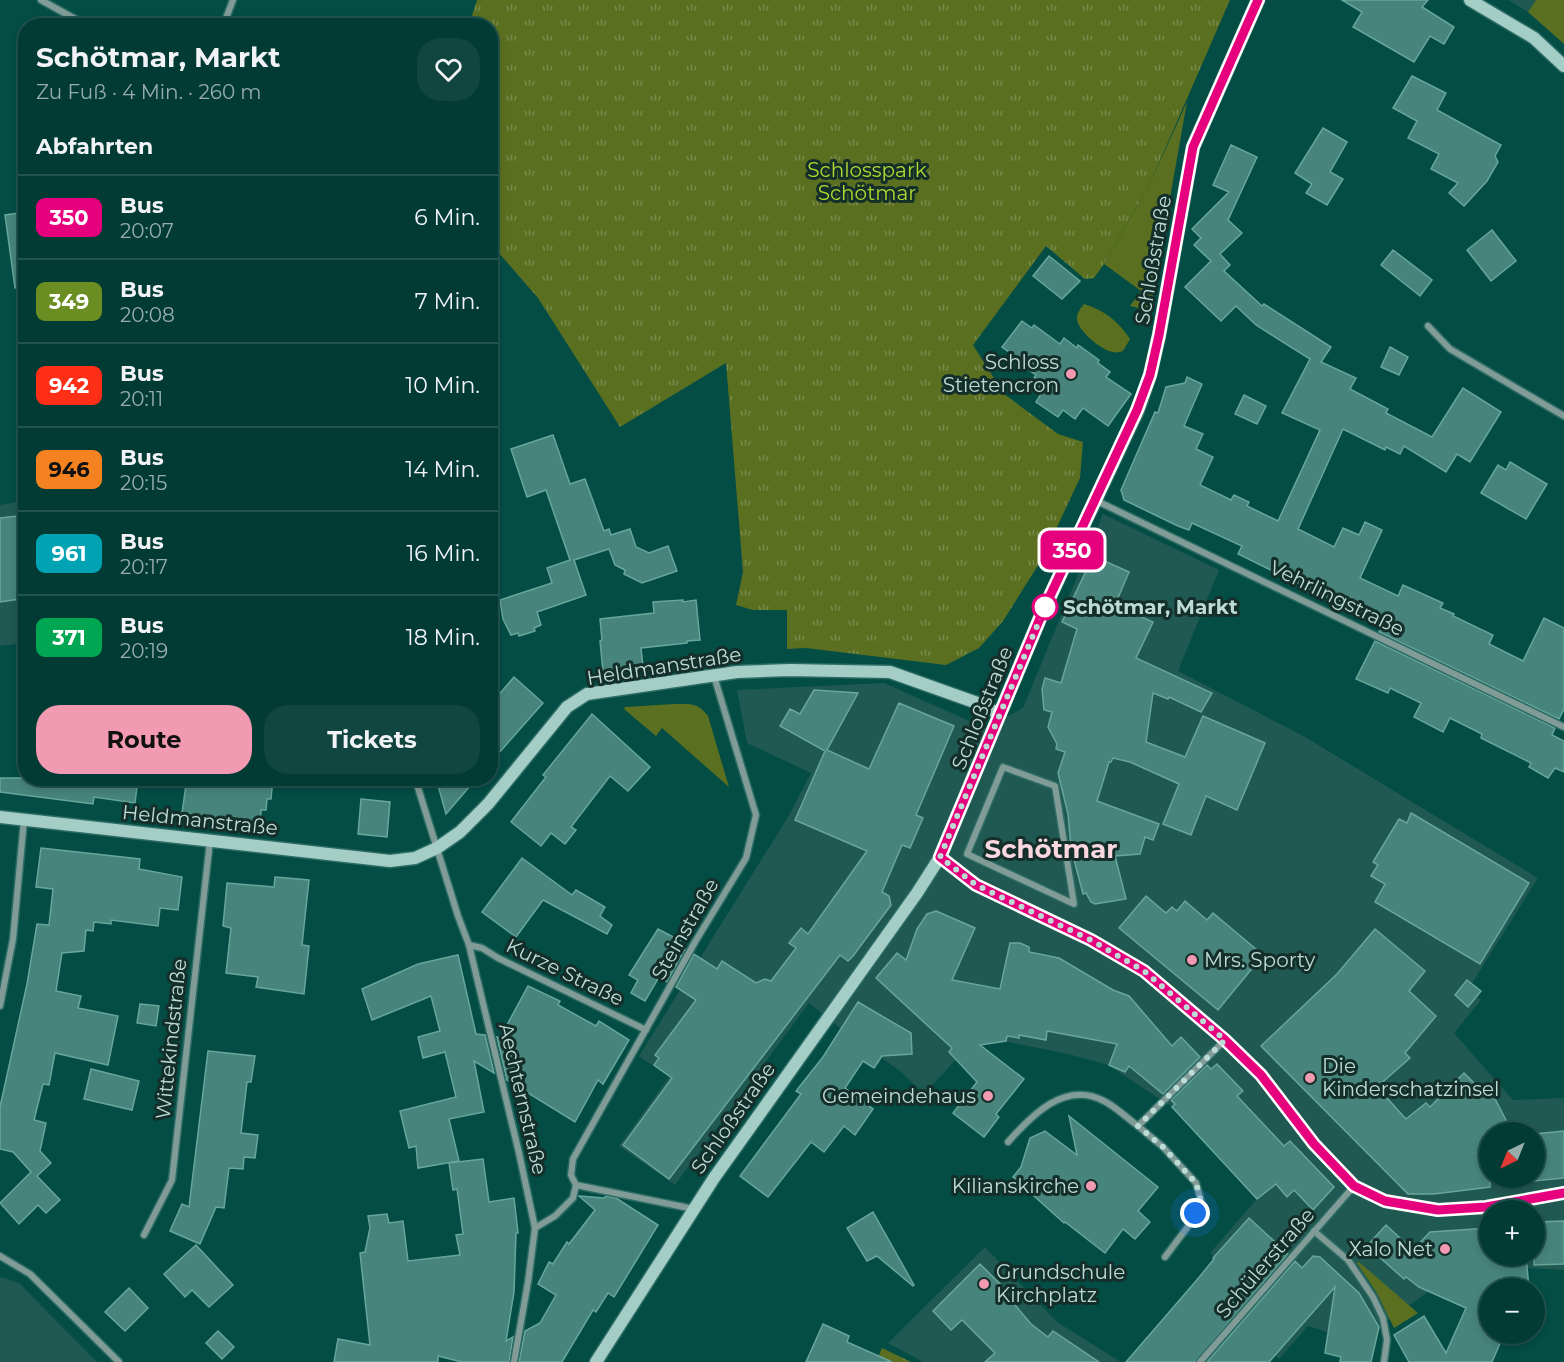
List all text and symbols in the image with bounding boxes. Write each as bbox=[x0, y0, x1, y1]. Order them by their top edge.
button: heart bbox=[417, 38, 480, 101]
text: Schötmar, Markt bbox=[36, 40, 281, 74]
text: Zu Fuß · 4 Min. · 260 m bbox=[36, 80, 262, 104]
text: Abfahrten bbox=[36, 133, 153, 160]
park label: Schlosspark Schötmar bbox=[807, 158, 927, 205]
text: Bus bbox=[120, 192, 164, 219]
street label: Schloßstraße bbox=[1130, 194, 1176, 326]
text: 6 Min. bbox=[414, 204, 480, 231]
text: 350 bbox=[50, 205, 88, 230]
text: 20:07 bbox=[120, 219, 174, 243]
text: Bus bbox=[120, 276, 164, 303]
text: 7 Min. bbox=[415, 288, 480, 315]
text: 349 bbox=[49, 289, 89, 314]
text: 20:08 bbox=[120, 303, 175, 327]
place label: Schloss Stietencron bbox=[943, 350, 1059, 397]
text: Bus bbox=[120, 360, 164, 387]
marker: Schloss Stietencron bbox=[1064, 367, 1078, 381]
text: 10 Min. bbox=[405, 372, 480, 399]
text: 942 bbox=[49, 373, 89, 398]
text: 20:11 bbox=[120, 387, 163, 411]
text: Bus bbox=[120, 444, 164, 471]
text: 14 Min. bbox=[405, 456, 480, 483]
text: 946 bbox=[48, 457, 90, 482]
text: 20:15 bbox=[120, 471, 167, 495]
text: Bus bbox=[120, 528, 164, 555]
line badge: 350 bbox=[1038, 530, 1106, 570]
text: 350 bbox=[1053, 538, 1091, 563]
text: 16 Min. bbox=[406, 540, 480, 567]
text: 961 bbox=[52, 541, 87, 566]
text: 20:17 bbox=[120, 555, 168, 579]
street label: Vehrlingstraße bbox=[1266, 555, 1408, 641]
marker: Schötmar, Markt bbox=[1032, 594, 1058, 620]
place label: Schötmar, Markt bbox=[1063, 595, 1238, 619]
text: Bus bbox=[120, 612, 164, 639]
text: 18 Min. bbox=[406, 624, 480, 651]
text: 371 bbox=[52, 625, 86, 650]
text: 20:19 bbox=[120, 639, 168, 663]
street label: Heldmanstraße bbox=[585, 642, 743, 690]
street label: Schloßstraße bbox=[946, 643, 1018, 773]
button: Route bbox=[36, 705, 252, 774]
button: Tickets bbox=[264, 705, 480, 774]
street label: Heldmanstraße bbox=[121, 800, 279, 840]
district label: Schötmar bbox=[985, 833, 1117, 865]
street label: Steinstraße bbox=[646, 874, 724, 984]
street label: Kurze Straße bbox=[502, 933, 628, 1011]
place label: Mrs. Sporty bbox=[1204, 948, 1315, 972]
marker: Mrs. Sporty bbox=[1185, 953, 1199, 967]
street label: Wittekindstraße bbox=[151, 957, 191, 1121]
street label: Aechternstraße bbox=[494, 1021, 552, 1177]
place label: Die Kinderschatzinsel bbox=[1322, 1054, 1499, 1101]
street label: Schloßstraße bbox=[686, 1058, 780, 1178]
marker: Die Kinderschatzinsel bbox=[1303, 1071, 1317, 1085]
place label: Gemeindehaus bbox=[822, 1084, 976, 1108]
marker: Gemeindehaus bbox=[981, 1089, 995, 1103]
north arrow bbox=[1479, 1122, 1545, 1188]
map controls bbox=[1479, 1122, 1545, 1344]
place label: Kilianskirche bbox=[952, 1174, 1079, 1198]
marker: Kilianskirche bbox=[1084, 1179, 1098, 1193]
your location bbox=[1180, 1198, 1210, 1228]
button: + bbox=[1479, 1200, 1545, 1266]
street label: Schülerstraße bbox=[1211, 1203, 1319, 1323]
place label: Xalo Net bbox=[1349, 1237, 1433, 1261]
marker: Xalo Net bbox=[1438, 1242, 1452, 1256]
place label: Grundschule Kirchplatz bbox=[996, 1260, 1125, 1307]
marker: Grundschule Kirchplatz bbox=[977, 1277, 991, 1291]
button: − bbox=[1479, 1278, 1545, 1344]

